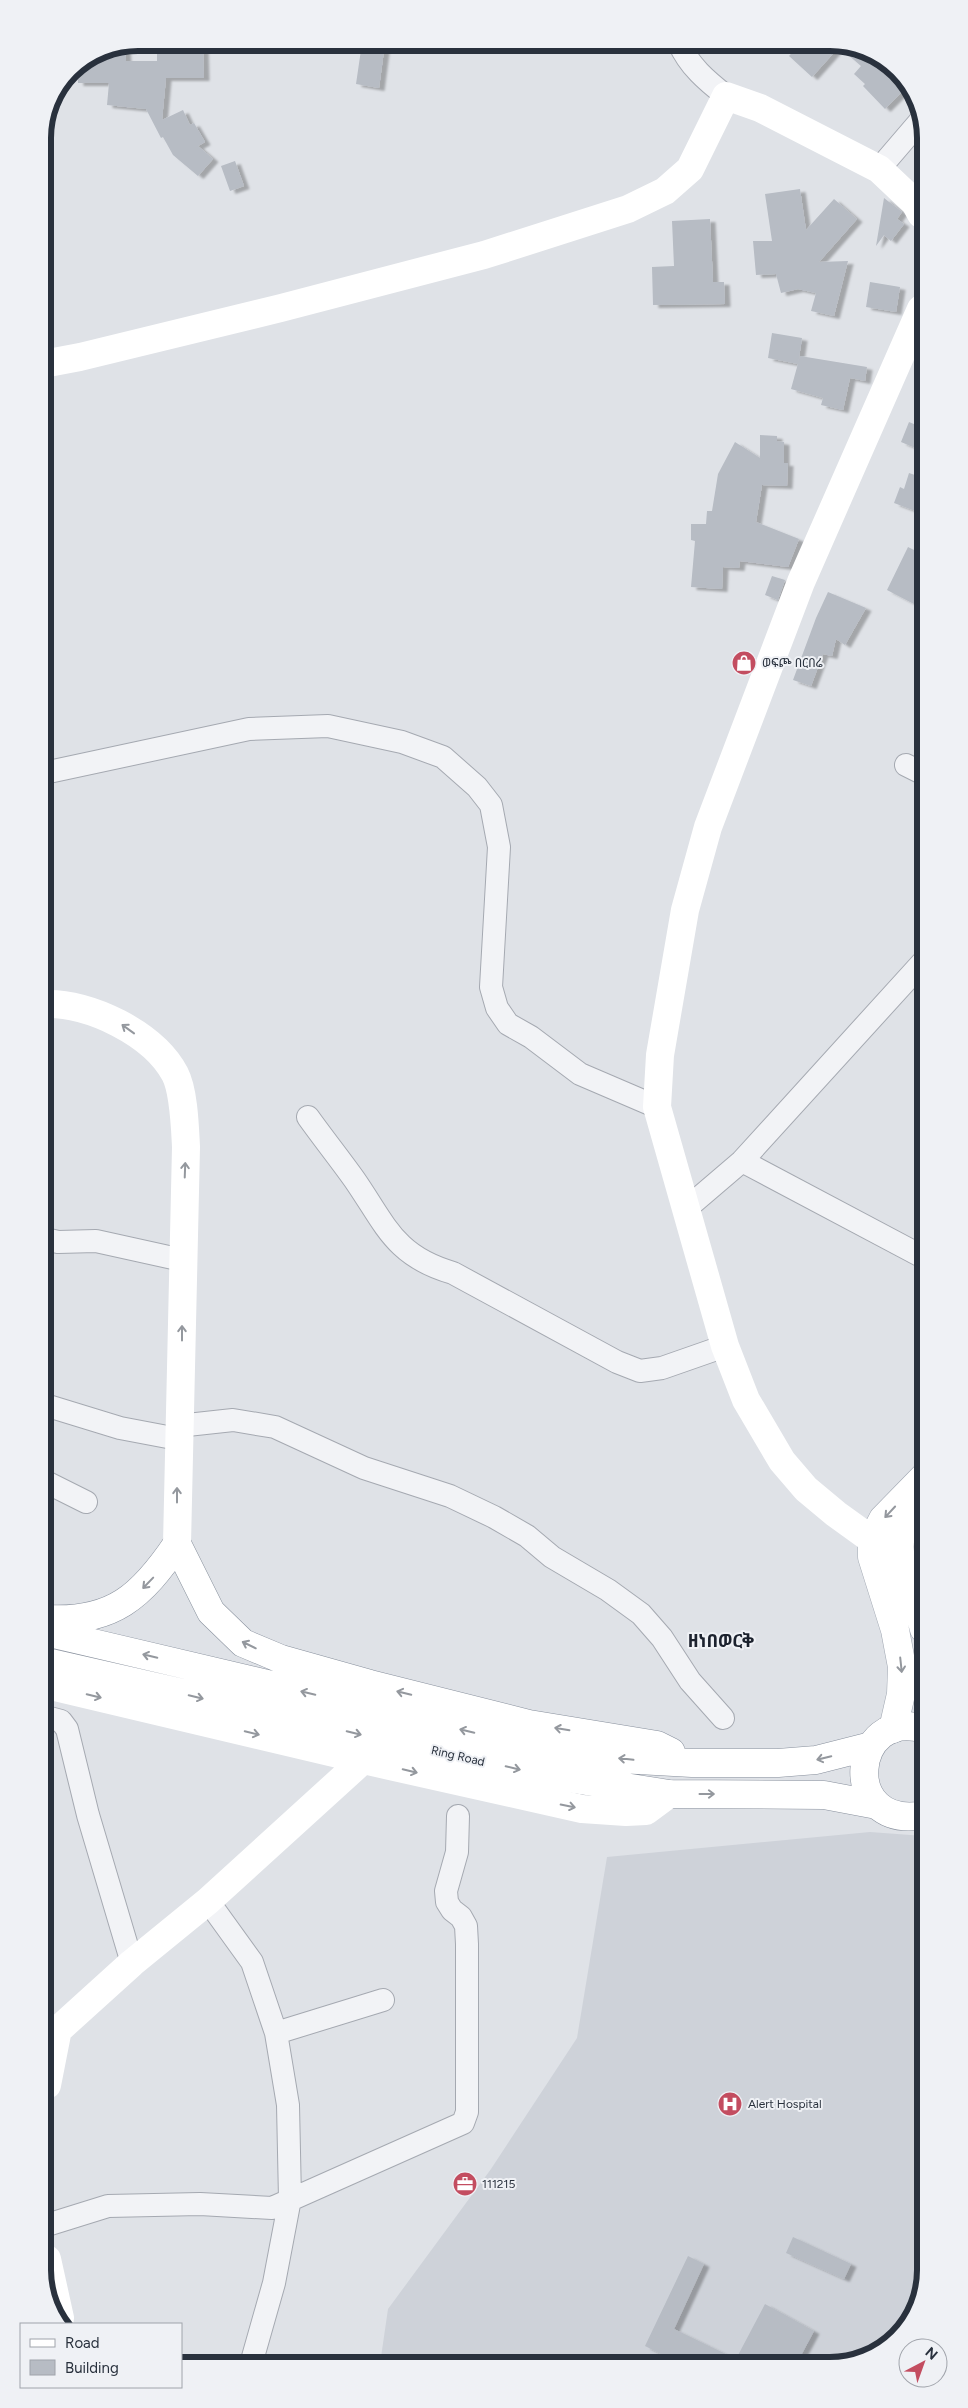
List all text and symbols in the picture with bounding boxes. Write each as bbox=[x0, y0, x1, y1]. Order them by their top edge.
shop icon: ወፍጮ በርበሬ bbox=[731, 650, 757, 676]
place label: ወፍጮ በርበሬ bbox=[762, 656, 824, 670]
one-way arrow bbox=[122, 1024, 136, 1034]
one-way arrow bbox=[180, 1163, 190, 1179]
one-way arrow bbox=[177, 1325, 187, 1341]
one-way arrow bbox=[172, 1487, 182, 1504]
one-way arrow bbox=[884, 1506, 896, 1519]
one-way arrow bbox=[142, 1576, 154, 1589]
district label: ዘነበወርቅ bbox=[688, 1630, 755, 1652]
one-way arrow bbox=[242, 1640, 257, 1649]
one-way arrow bbox=[143, 1651, 159, 1660]
one-way arrow bbox=[896, 1657, 906, 1673]
one-way arrow bbox=[396, 1687, 412, 1697]
one-way arrow bbox=[301, 1688, 317, 1697]
one-way arrow bbox=[85, 1692, 101, 1701]
one-way arrow bbox=[187, 1693, 203, 1702]
one-way arrow bbox=[554, 1724, 570, 1734]
one-way arrow bbox=[459, 1726, 475, 1735]
one-way arrow bbox=[243, 1729, 259, 1738]
one-way arrow bbox=[346, 1729, 362, 1738]
street label: Ring Road bbox=[430, 1743, 486, 1769]
one-way arrow bbox=[816, 1754, 832, 1763]
one-way arrow bbox=[619, 1755, 635, 1764]
one-way arrow bbox=[504, 1764, 520, 1773]
one-way arrow bbox=[401, 1767, 417, 1776]
one-way arrow bbox=[699, 1789, 715, 1799]
one-way arrow bbox=[560, 1802, 576, 1811]
hospital icon: Alert Hospital bbox=[717, 2091, 743, 2117]
place label: Alert Hospital bbox=[748, 2097, 822, 2111]
office icon: 111215 bbox=[452, 2171, 478, 2197]
place label: 111215 bbox=[482, 2177, 516, 2191]
legend bbox=[20, 2323, 182, 2388]
text: Road bbox=[65, 2334, 100, 2352]
north arrow bbox=[898, 2338, 948, 2388]
text: N bbox=[922, 2344, 941, 2364]
text: Building bbox=[65, 2359, 119, 2377]

